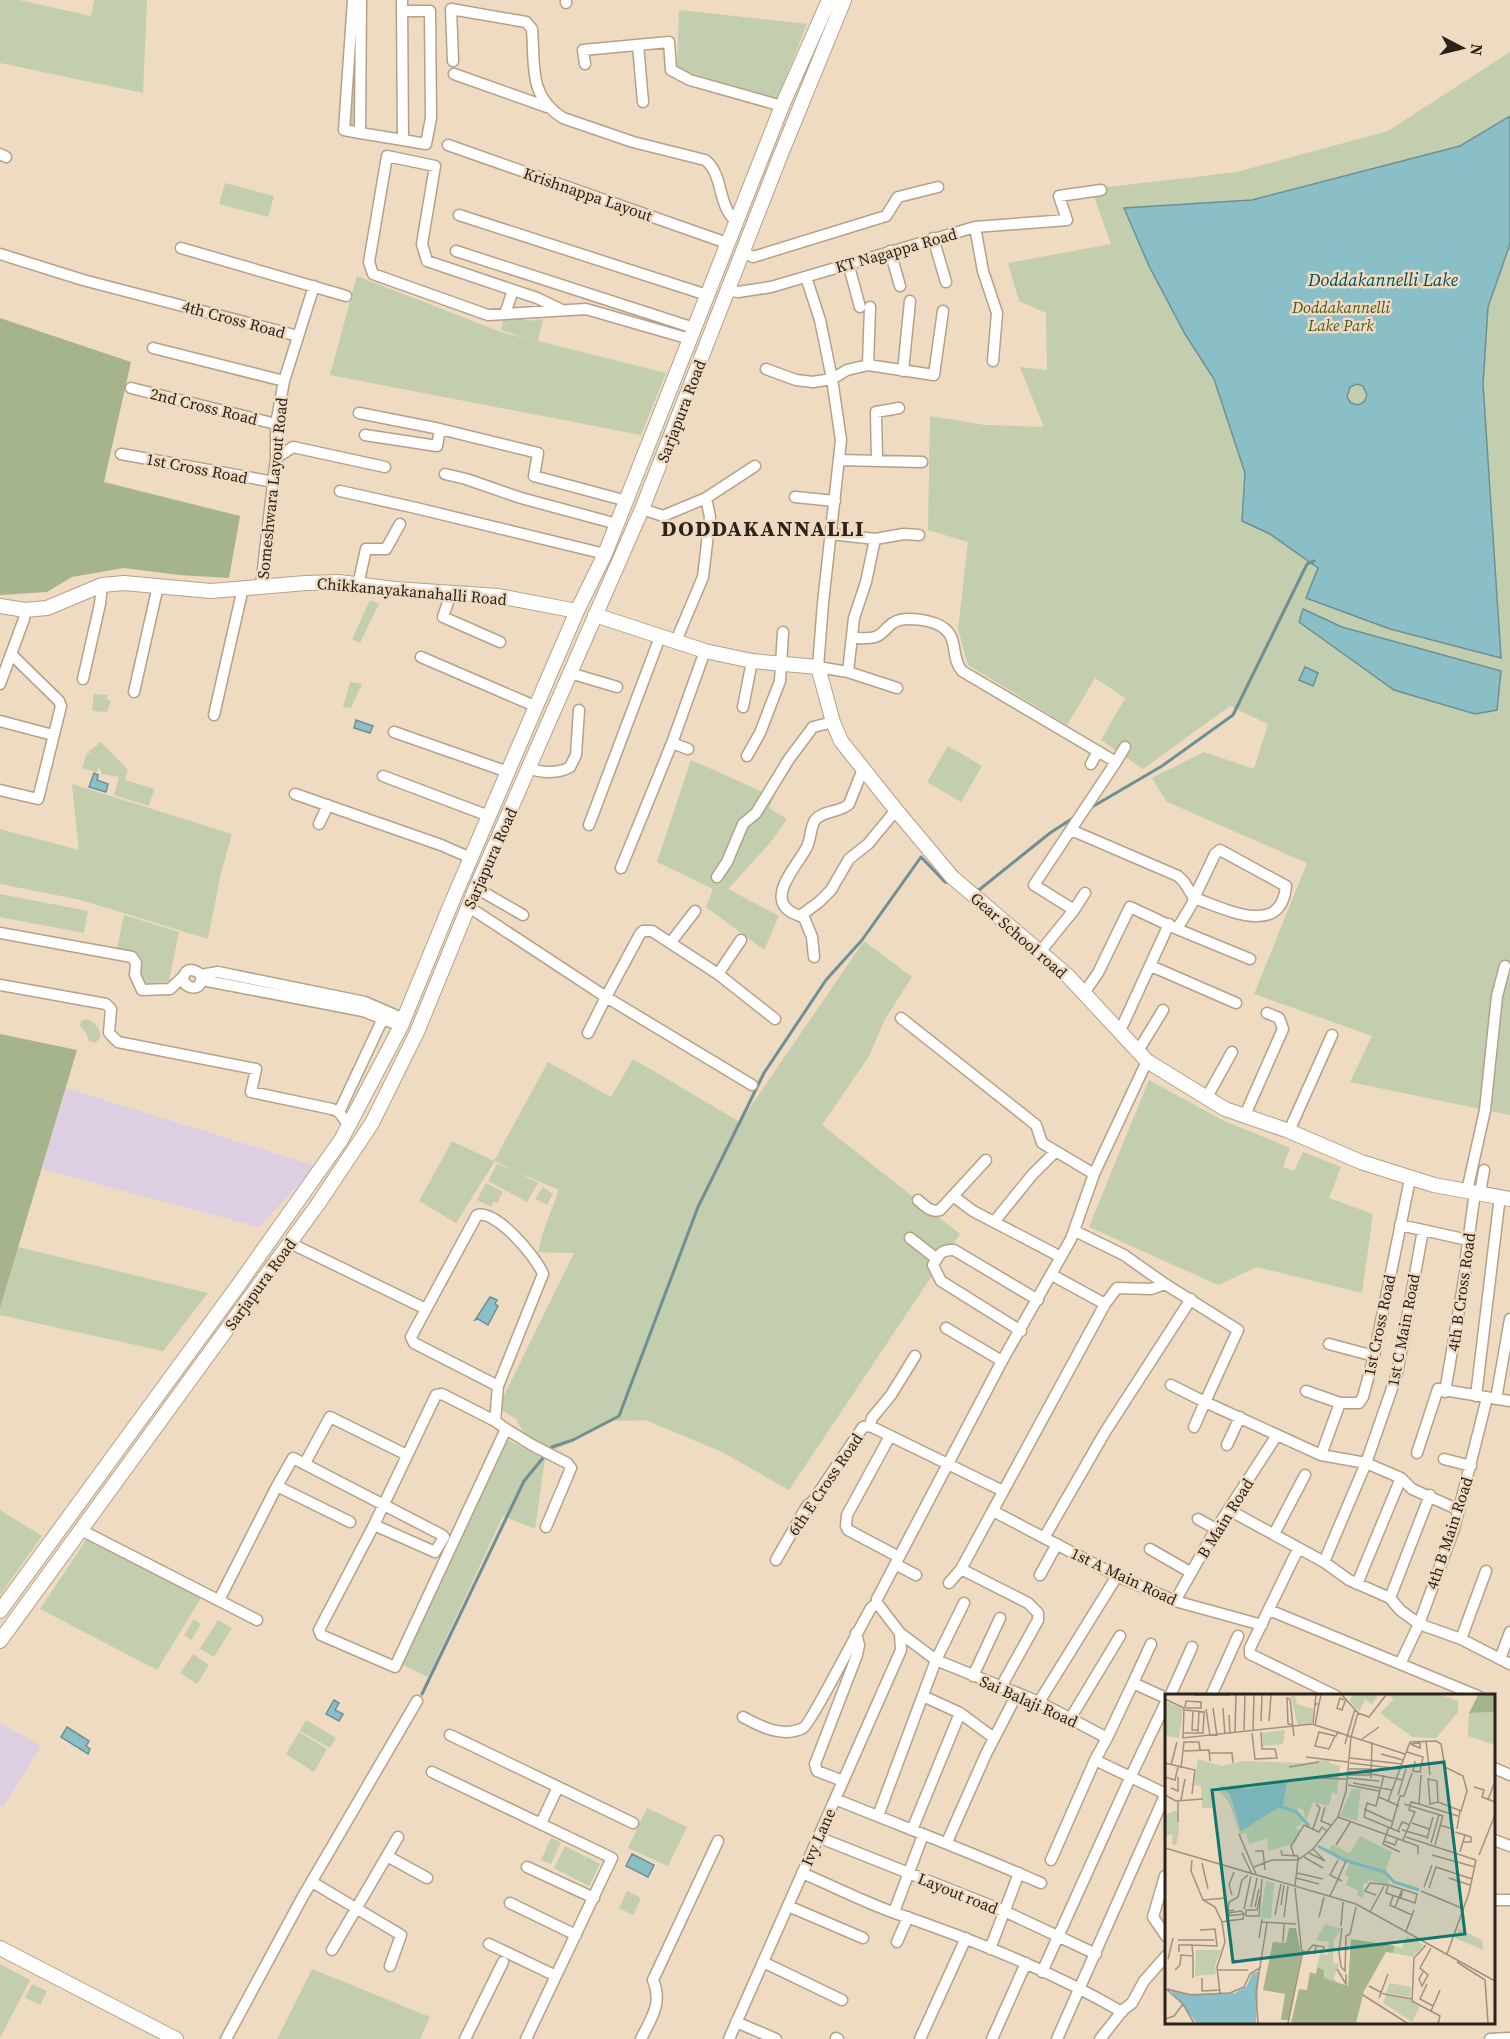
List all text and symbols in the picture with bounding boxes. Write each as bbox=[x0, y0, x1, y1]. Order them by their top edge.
north arrow bbox=[1432, 18, 1492, 78]
text: N bbox=[1465, 43, 1489, 57]
street label: Krishnappa Layout bbox=[521, 162, 656, 227]
street label: KT Nagappa Road bbox=[833, 222, 959, 278]
water label: Doddakannelli Lake bbox=[1307, 267, 1459, 292]
street label: 4th Cross Road bbox=[180, 295, 288, 343]
park label: Doddakannelli Lake Park bbox=[1291, 296, 1390, 336]
street label: Sarjapura Road bbox=[651, 356, 711, 466]
street label: 2nd Cross Road bbox=[148, 382, 260, 430]
street label: Someshwara Layout Road bbox=[252, 396, 292, 580]
street label: 1st Cross Road bbox=[144, 447, 250, 489]
district label: DODDAKANNALLI bbox=[661, 513, 865, 543]
street label: Chikkanayakanahalli Road bbox=[316, 572, 508, 610]
street label: Sarjapura Road bbox=[458, 804, 522, 912]
street label: Gear School road bbox=[966, 887, 1072, 983]
street label: 4th B Cross Road bbox=[1442, 1231, 1480, 1353]
street label: Sarjapura Road bbox=[219, 1234, 301, 1334]
street label: 1st Cross Road bbox=[1358, 1272, 1400, 1378]
street label: 1st C Main Road bbox=[1381, 1272, 1425, 1388]
street label: 6th E Cross Road bbox=[783, 1428, 867, 1540]
street label: B Main Road bbox=[1192, 1474, 1258, 1562]
street label: 4th B Main Road bbox=[1420, 1474, 1478, 1592]
street label: 1st A Main Road bbox=[1067, 1542, 1181, 1610]
street label: Sai Balaji Road bbox=[977, 1670, 1081, 1732]
inset map bbox=[1165, 1694, 1495, 2024]
street label: Ivy Lane bbox=[796, 1805, 840, 1869]
street label: Layout road bbox=[915, 1867, 1001, 1919]

